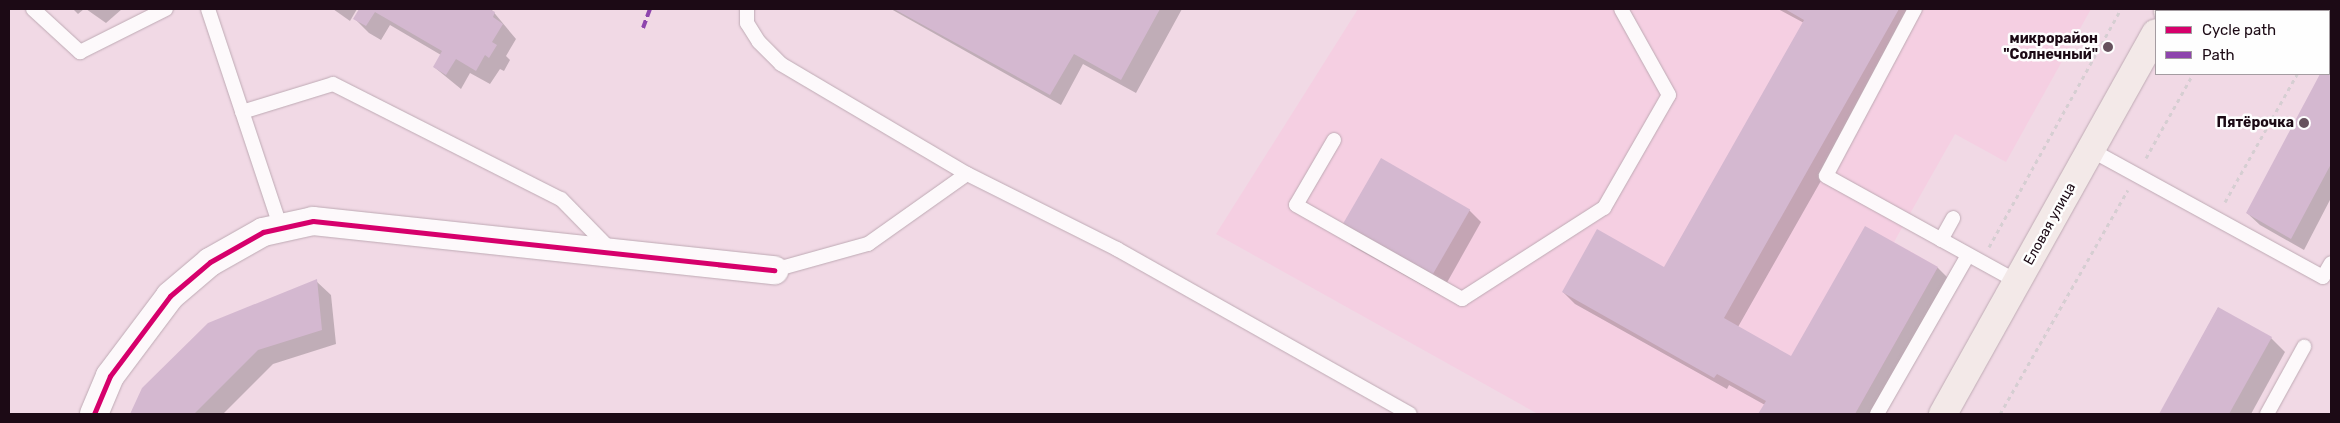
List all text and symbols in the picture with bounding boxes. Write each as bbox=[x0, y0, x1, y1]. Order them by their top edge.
legend bbox=[2155, 10, 2330, 75]
text: Cycle path bbox=[2202, 21, 2276, 39]
place label: микрорайон "Солнечный" bbox=[2003, 31, 2098, 64]
marker: микрорайон "Солнечный" bbox=[2102, 41, 2114, 53]
text: Path bbox=[2202, 46, 2235, 64]
place label: Пятёрочка bbox=[2217, 115, 2294, 131]
marker: Пятёрочка bbox=[2298, 117, 2310, 129]
street label: Еловая улица bbox=[2020, 180, 2080, 268]

